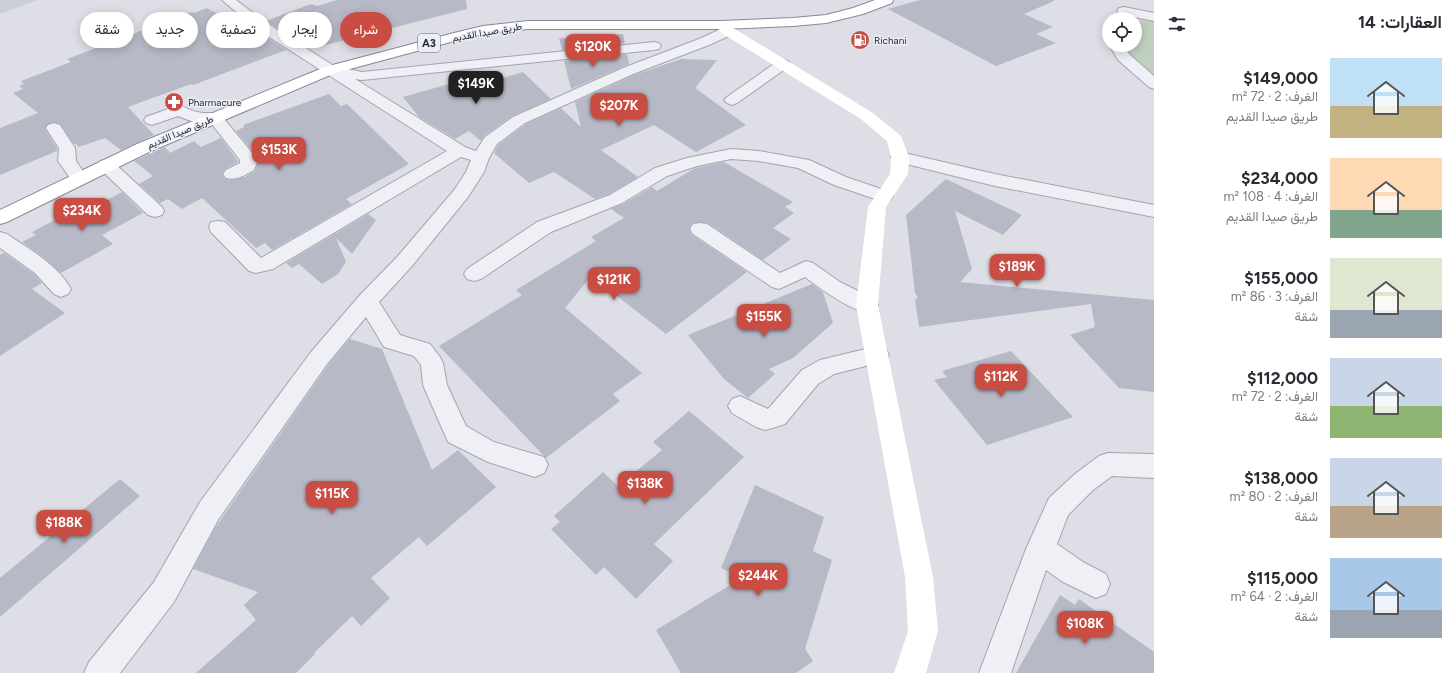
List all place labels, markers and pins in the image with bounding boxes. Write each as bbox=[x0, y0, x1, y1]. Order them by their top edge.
fuel station icon: Richani bbox=[849, 29, 871, 51]
pin: $120K bbox=[565, 34, 621, 68]
place label: Richani bbox=[874, 34, 907, 47]
pin: $149K bbox=[448, 71, 504, 105]
pharmacy icon: Pharmacure bbox=[163, 91, 185, 113]
pin: $207K bbox=[591, 93, 647, 127]
place label: Pharmacure bbox=[188, 96, 242, 109]
pin: $153K bbox=[251, 137, 307, 171]
pin: $234K bbox=[54, 198, 110, 232]
pin: $189K bbox=[989, 254, 1045, 288]
pin: $121K bbox=[586, 267, 642, 301]
pin: $155K bbox=[736, 304, 792, 338]
pin: $112K bbox=[973, 364, 1029, 398]
pin: $138K bbox=[617, 471, 673, 505]
pin: $115K bbox=[304, 481, 360, 515]
pin: $188K bbox=[36, 510, 92, 544]
pin: $244K bbox=[730, 563, 786, 597]
pin: $108K bbox=[1057, 611, 1113, 645]

